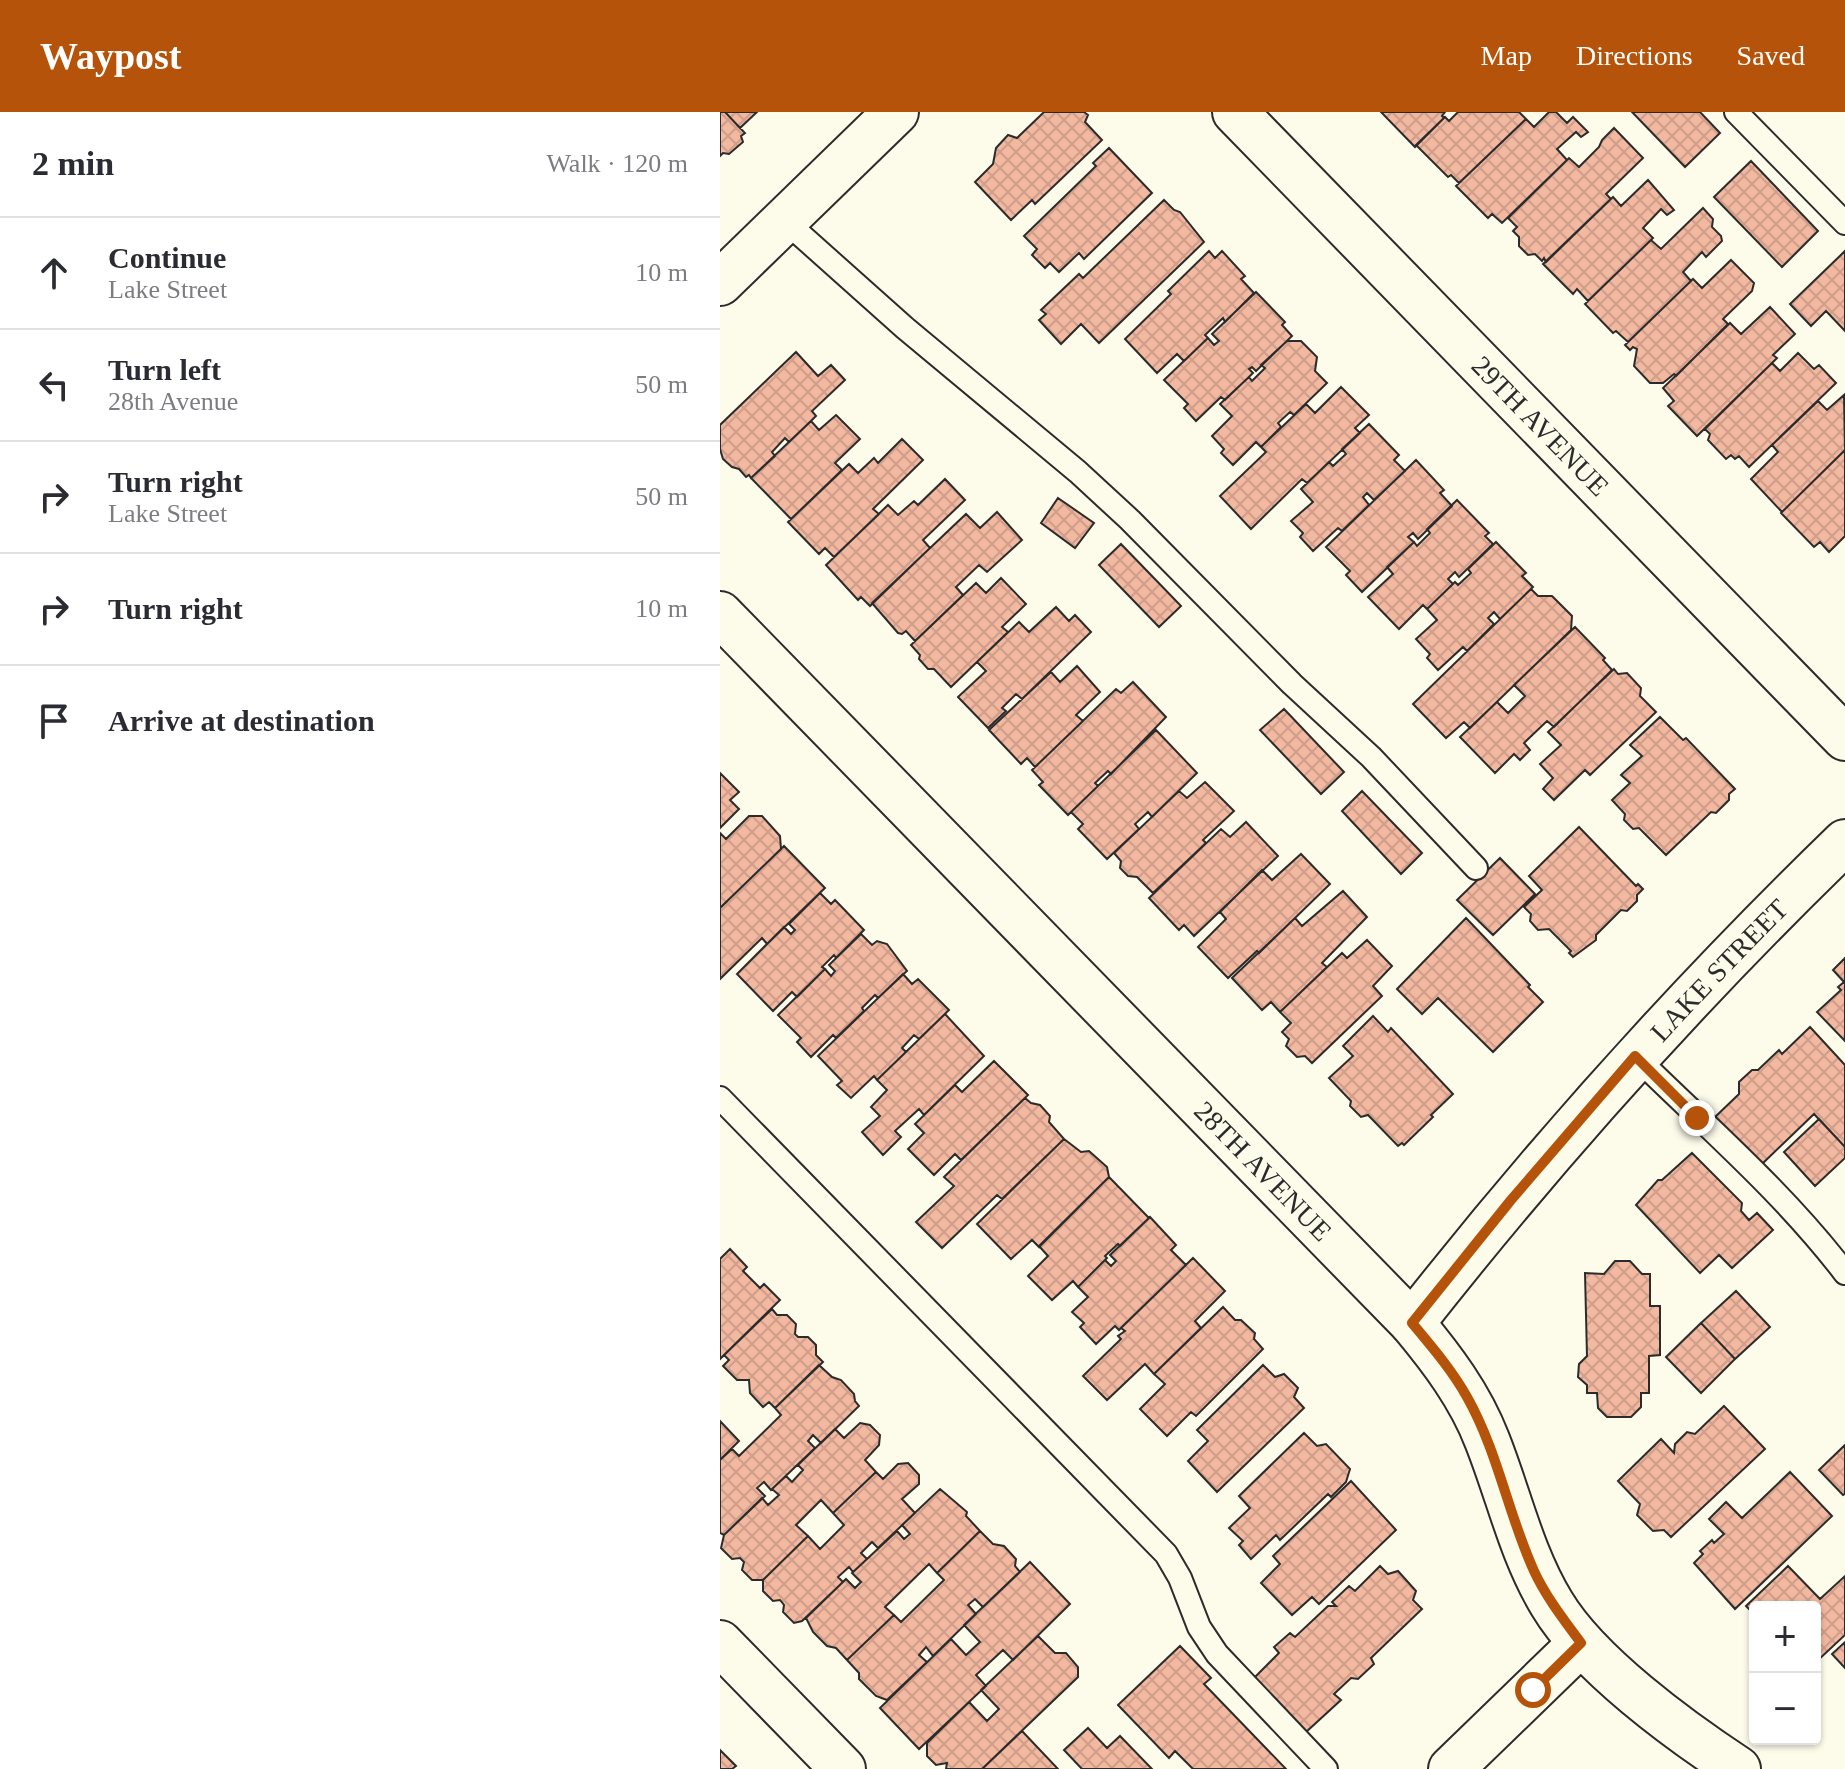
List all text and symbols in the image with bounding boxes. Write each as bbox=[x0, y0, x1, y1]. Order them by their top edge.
text: Waypost bbox=[40, 35, 181, 77]
text: Map bbox=[1481, 40, 1532, 71]
text: Directions bbox=[1576, 40, 1693, 71]
text: Saved bbox=[1737, 40, 1805, 71]
text: 2 min bbox=[32, 145, 114, 182]
text: Walk · 120 m bbox=[546, 149, 688, 178]
text: Continue bbox=[108, 241, 226, 274]
icon: ahead bbox=[32, 251, 76, 295]
text: 10 m bbox=[635, 258, 688, 287]
text: Lake Street bbox=[108, 275, 227, 304]
street label: 29TH AVENUE bbox=[1466, 350, 1615, 502]
text: Turn left bbox=[108, 353, 221, 386]
icon: left bbox=[32, 363, 76, 407]
text: 50 m bbox=[635, 370, 688, 399]
text: 28th Avenue bbox=[108, 387, 238, 416]
text: Turn right bbox=[108, 465, 243, 498]
icon: right bbox=[32, 475, 76, 519]
text: 50 m bbox=[635, 482, 688, 511]
text: Lake Street bbox=[108, 499, 227, 528]
icon: right bbox=[32, 587, 76, 631]
text: Turn right bbox=[108, 592, 243, 625]
text: 10 m bbox=[635, 594, 688, 623]
icon: arrive bbox=[32, 699, 76, 743]
text: Arrive at destination bbox=[108, 704, 375, 737]
street label: LAKE STREET bbox=[1644, 893, 1794, 1047]
street label: 28TH AVENUE bbox=[1189, 1095, 1338, 1247]
route end bbox=[1679, 1100, 1715, 1136]
map controls bbox=[1749, 1601, 1821, 1745]
button: + bbox=[1749, 1601, 1821, 1673]
route start bbox=[1515, 1672, 1551, 1708]
button: − bbox=[1749, 1673, 1821, 1745]

